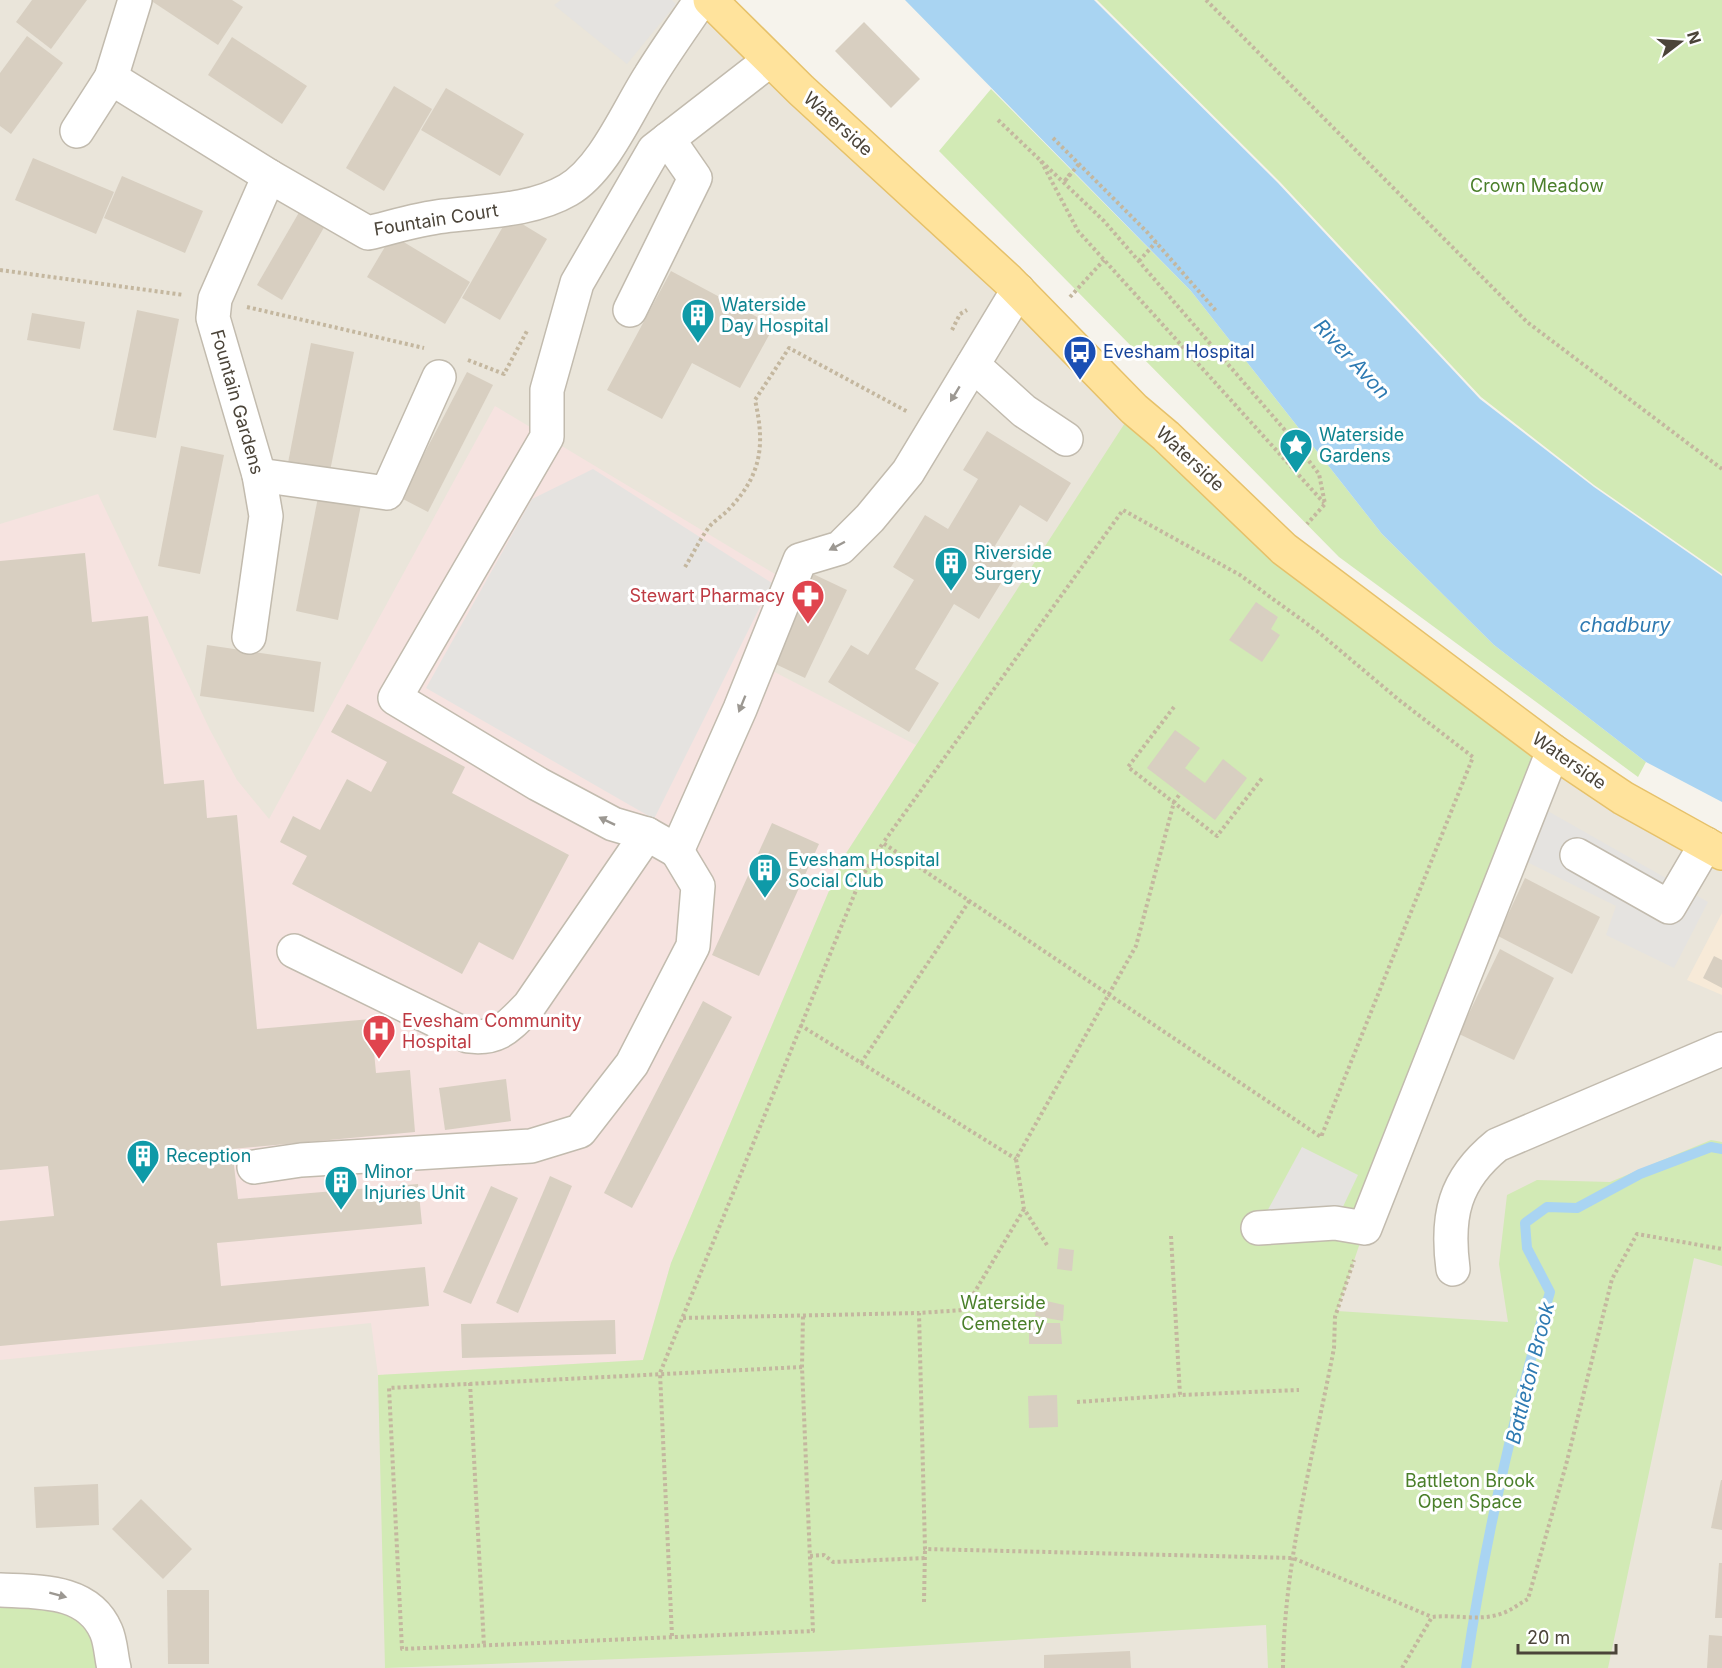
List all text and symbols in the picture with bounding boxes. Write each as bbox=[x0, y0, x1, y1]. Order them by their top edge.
north arrow bbox=[1650, 12, 1710, 72]
text: N bbox=[1683, 29, 1706, 46]
street label: Waterside bbox=[800, 87, 877, 160]
park label: Crown Meadow bbox=[1470, 175, 1604, 196]
street label: Fountain Court bbox=[372, 199, 500, 240]
place label: Waterside Day Hospital bbox=[721, 294, 829, 336]
building icon: Waterside Day Hospital bbox=[680, 297, 716, 344]
water label: River Avon bbox=[1309, 314, 1395, 404]
street label: Fountain Gardens bbox=[207, 327, 268, 477]
bus stop icon: Evesham Hospital bbox=[1062, 334, 1098, 381]
place label: Evesham Hospital bbox=[1103, 341, 1255, 362]
one-way arrow bbox=[950, 386, 961, 402]
street label: Waterside bbox=[1152, 422, 1229, 495]
place label: Waterside Gardens bbox=[1319, 424, 1404, 466]
place icon: Waterside Gardens bbox=[1278, 427, 1314, 474]
one-way arrow bbox=[828, 541, 845, 551]
place label: Riverside Surgery bbox=[974, 542, 1052, 584]
building icon: Riverside Surgery bbox=[933, 545, 969, 592]
pharmacy icon: Stewart Pharmacy bbox=[790, 578, 826, 625]
place label: Stewart Pharmacy bbox=[629, 585, 785, 606]
water label: chadbury bbox=[1580, 613, 1671, 637]
one-way arrow bbox=[737, 695, 747, 713]
street label: Waterside bbox=[1528, 728, 1610, 794]
one-way arrow bbox=[599, 816, 616, 825]
place label: Evesham Hospital Social Club bbox=[788, 849, 940, 891]
building icon: Evesham Hospital Social Club bbox=[747, 852, 783, 899]
place label: Evesham Community Hospital bbox=[402, 1010, 582, 1052]
hospital icon: Evesham Community Hospital bbox=[361, 1013, 397, 1060]
building icon: Reception bbox=[125, 1138, 161, 1185]
place label: Reception bbox=[166, 1145, 251, 1166]
place label: Minor Injuries Unit bbox=[364, 1161, 465, 1203]
building icon: Minor Injuries Unit bbox=[323, 1164, 359, 1211]
park label: Waterside Cemetery bbox=[960, 1292, 1046, 1334]
water label: Battleton Brook bbox=[1501, 1299, 1559, 1446]
park label: Battleton Brook Open Space bbox=[1405, 1470, 1535, 1512]
one-way arrow bbox=[49, 1591, 67, 1601]
scale bar bbox=[1518, 1617, 1616, 1655]
text: 20 m bbox=[1527, 1627, 1570, 1648]

